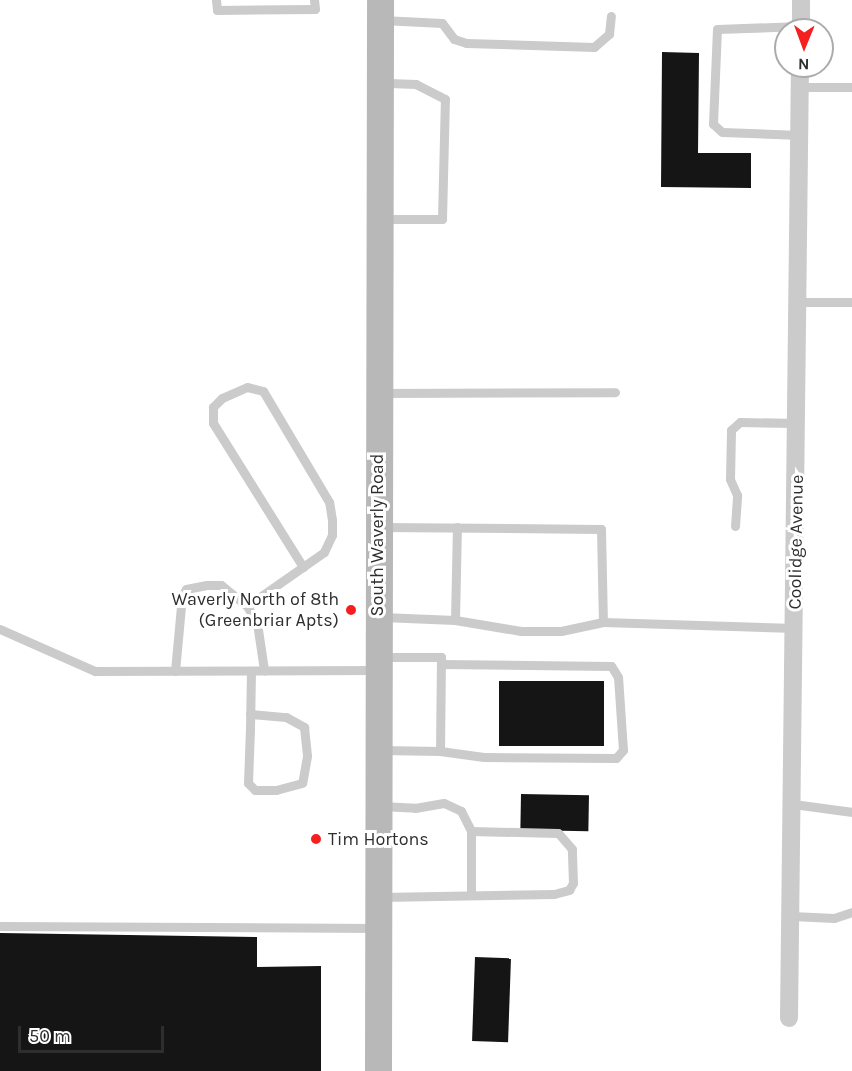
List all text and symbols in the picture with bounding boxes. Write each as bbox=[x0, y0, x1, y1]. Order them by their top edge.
north arrow bbox=[774, 18, 834, 78]
text: N bbox=[798, 55, 810, 74]
street label: South Waverly Road bbox=[366, 454, 388, 616]
street label: Coolidge Avenue bbox=[784, 474, 808, 610]
place label: Waverly North of 8th (Greenbriar Apts) bbox=[172, 589, 339, 632]
marker: Waverly North of 8th (Greenbriar Apts) bbox=[344, 603, 358, 617]
place label: Tim Hortons bbox=[328, 828, 429, 850]
marker: Tim Hortons bbox=[309, 832, 323, 846]
scale bar bbox=[21, 1014, 166, 1052]
text: 50 m bbox=[29, 1025, 71, 1047]

